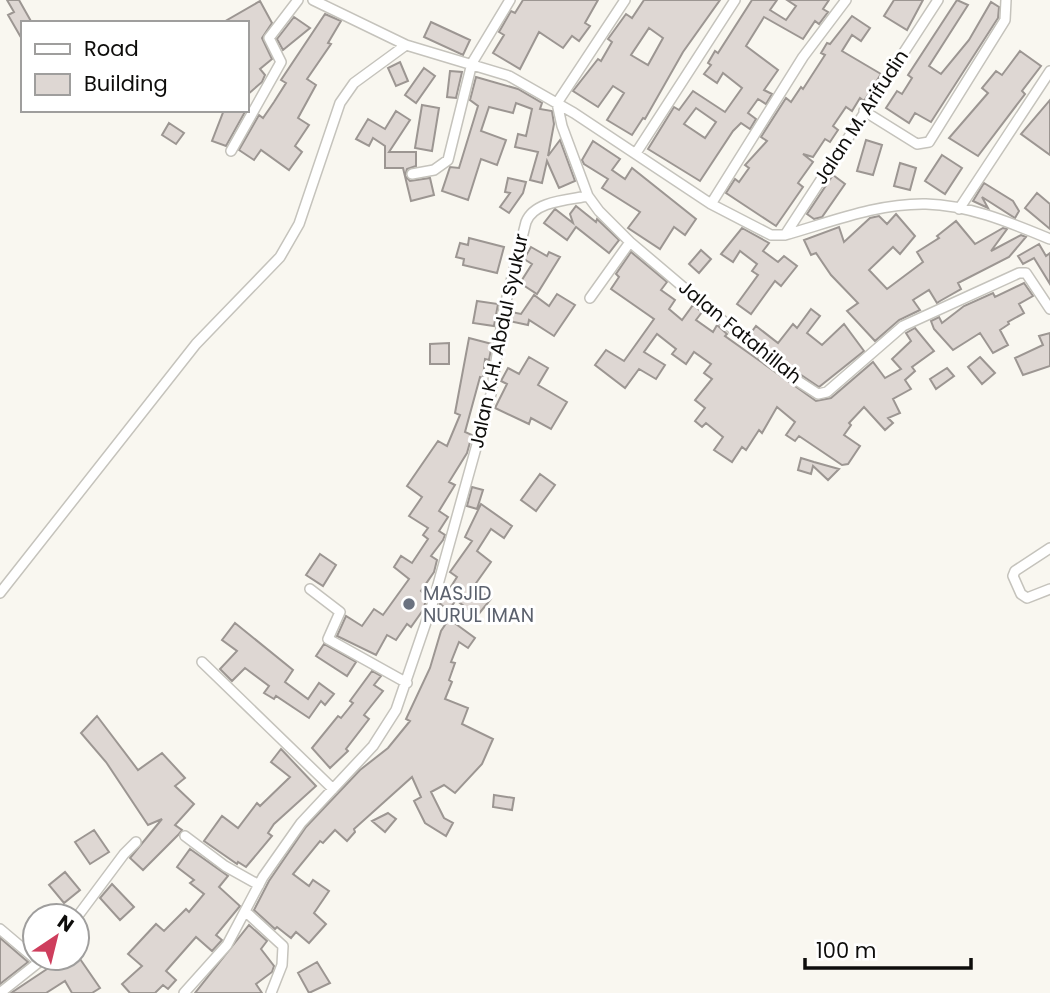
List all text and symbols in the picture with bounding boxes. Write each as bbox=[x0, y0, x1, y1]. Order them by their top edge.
legend bbox=[21, 21, 248, 112]
text: Road bbox=[84, 34, 139, 63]
street label: Jalan M. Arifudin bbox=[807, 44, 915, 190]
text: Building bbox=[84, 69, 168, 98]
street label: Jalan K.H. Abdul Syukur bbox=[463, 231, 535, 451]
street label: Jalan Fatahillah bbox=[673, 274, 807, 390]
place label: MASJID NURUL IMAN bbox=[423, 580, 534, 629]
marker: MASJID NURUL IMAN bbox=[401, 596, 417, 612]
north arrow bbox=[21, 902, 91, 972]
text: N bbox=[52, 908, 79, 939]
scale bar bbox=[805, 926, 971, 970]
text: 100 m bbox=[816, 936, 876, 965]

